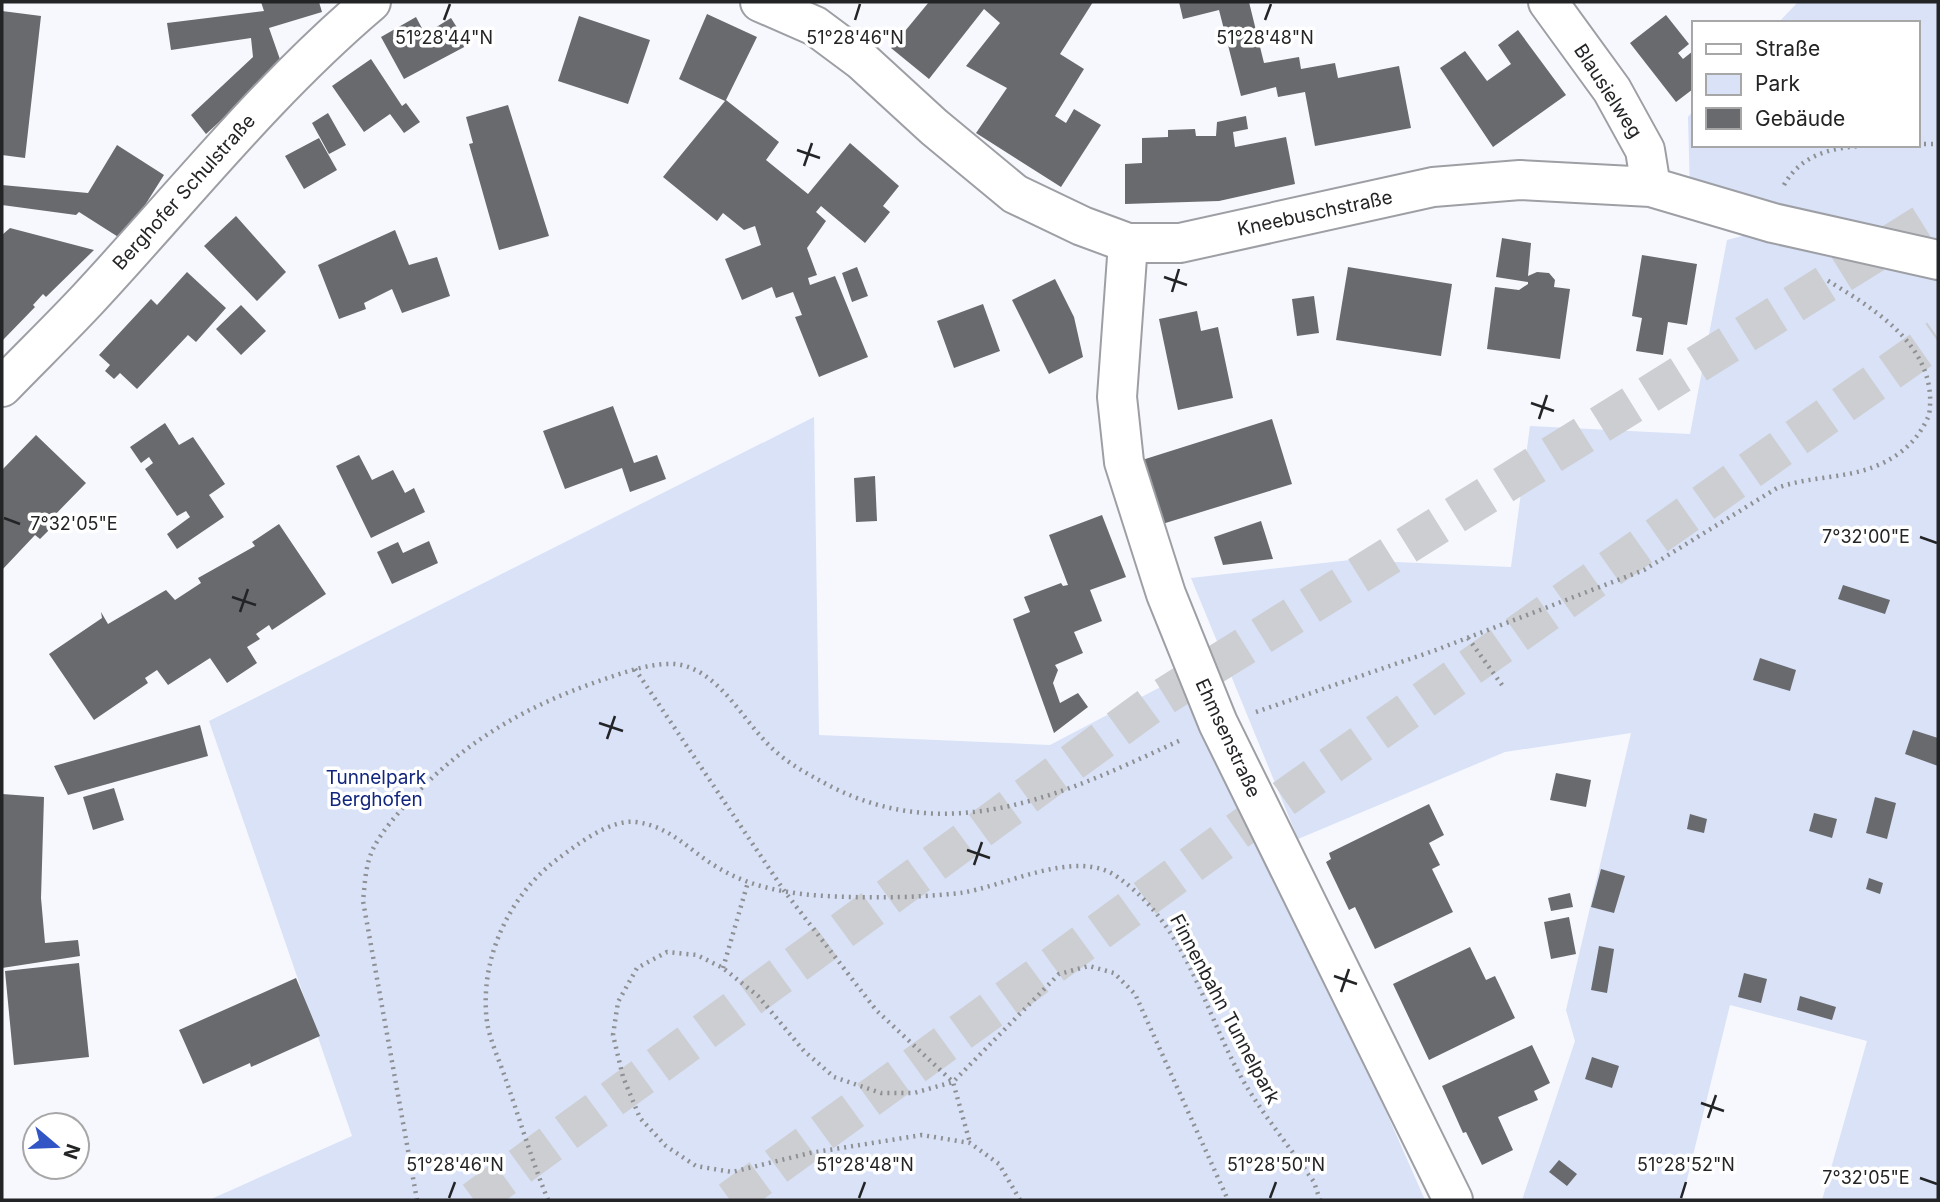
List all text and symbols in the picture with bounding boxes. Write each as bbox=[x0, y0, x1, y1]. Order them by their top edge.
legend bbox=[1692, 21, 1919, 147]
text: 51°28'44"N bbox=[395, 27, 493, 48]
text: 51°28'46"N bbox=[806, 27, 904, 48]
text: 51°28'48"N bbox=[1216, 27, 1314, 48]
text: Straße bbox=[1755, 36, 1820, 61]
street label: Blausielweg bbox=[1569, 40, 1647, 142]
text: Park bbox=[1755, 71, 1800, 96]
text: Gebäude bbox=[1755, 106, 1845, 131]
street label: Berghofer Schulstraße bbox=[108, 109, 260, 275]
street label: Kneebuschstraße bbox=[1235, 185, 1395, 241]
text: 7°32'05"E bbox=[30, 513, 118, 534]
text: 7°32'00"E bbox=[1822, 526, 1910, 547]
street label: Ehmsenstraße bbox=[1190, 675, 1266, 801]
park label: Tunnelpark Berghofen bbox=[326, 766, 427, 811]
street label: Finnenbahn Tunnelpark bbox=[1165, 910, 1285, 1108]
north arrow bbox=[21, 1111, 91, 1181]
text: N bbox=[58, 1141, 85, 1162]
text: 51°28'46"N bbox=[406, 1154, 504, 1175]
text: 51°28'48"N bbox=[816, 1154, 914, 1175]
text: 51°28'50"N bbox=[1227, 1154, 1325, 1175]
text: 51°28'52"N bbox=[1637, 1154, 1735, 1175]
text: 7°32'05"E bbox=[1822, 1167, 1910, 1188]

